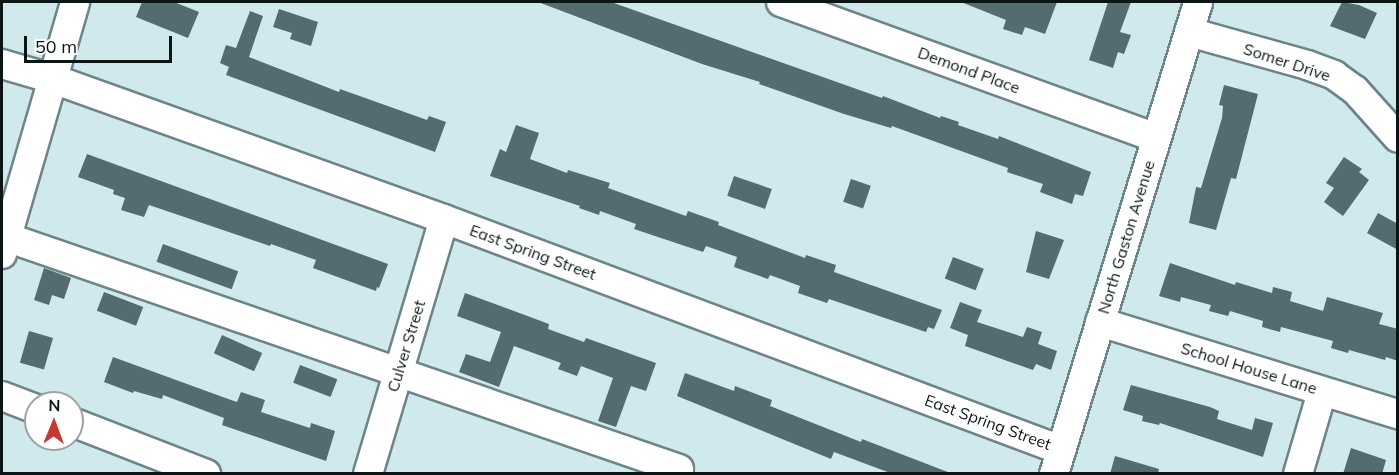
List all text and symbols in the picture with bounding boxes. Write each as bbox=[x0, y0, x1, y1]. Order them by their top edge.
scale bar bbox=[27, 24, 176, 62]
text: 50 m bbox=[35, 35, 77, 58]
street label: Somer Drive bbox=[1241, 39, 1333, 85]
street label: Demond Place bbox=[915, 43, 1023, 97]
street label: North Gaston Avenue bbox=[1093, 158, 1159, 316]
street label: East Spring Street bbox=[467, 220, 599, 284]
street label: Culver Street bbox=[383, 298, 429, 394]
street label: School House Lane bbox=[1179, 338, 1319, 398]
street label: East Spring Street bbox=[922, 390, 1054, 454]
north arrow bbox=[24, 391, 84, 451]
text: N bbox=[48, 395, 60, 415]

